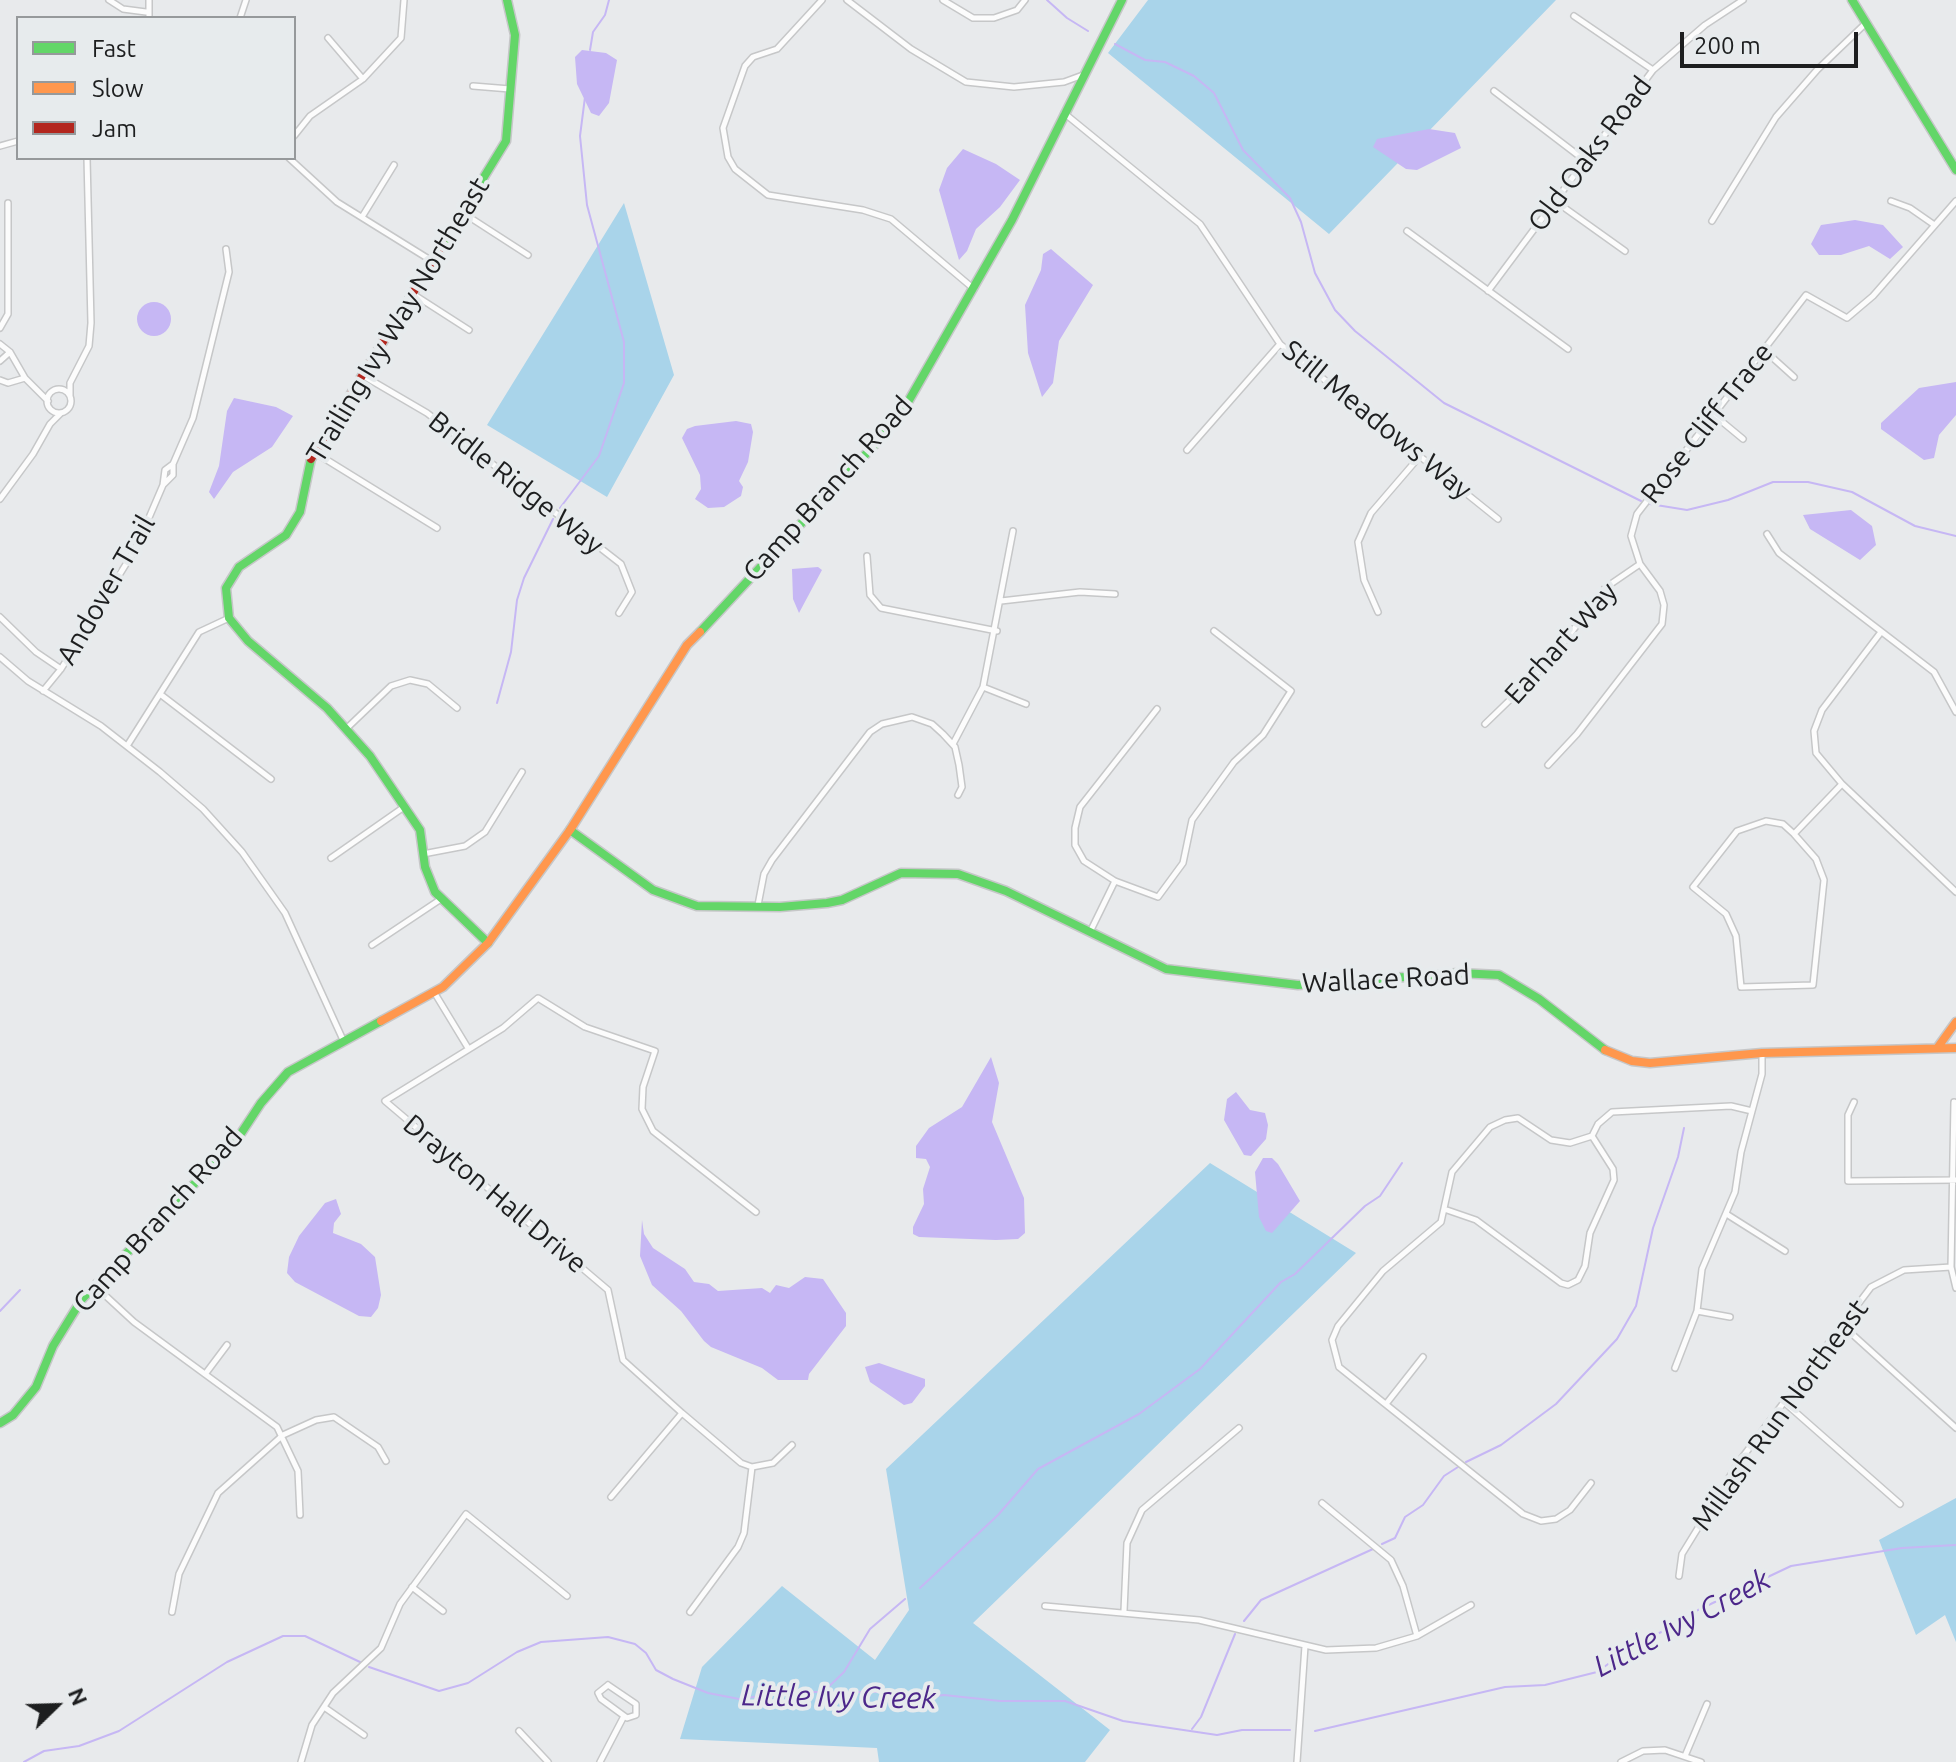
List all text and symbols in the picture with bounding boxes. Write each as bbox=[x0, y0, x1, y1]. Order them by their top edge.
legend bbox=[16, 16, 296, 160]
scale bar bbox=[1684, 16, 1862, 66]
text: 200 m bbox=[1694, 32, 1761, 59]
text: Fast bbox=[92, 35, 136, 62]
street label: Old Oaks Road bbox=[1521, 70, 1659, 238]
text: Slow bbox=[92, 75, 144, 102]
text: Jam bbox=[92, 115, 137, 142]
street label: Trailing Ivy Way Northeast bbox=[299, 171, 497, 469]
street label: Still Meadows Way bbox=[1276, 333, 1478, 507]
street label: Rose Cliff Trace bbox=[1634, 336, 1780, 510]
street label: Camp Branch Road bbox=[736, 390, 920, 588]
street label: Bridle Ridge Way bbox=[422, 404, 610, 562]
street label: Andover Trail bbox=[50, 509, 162, 671]
street label: Earhart Way bbox=[1498, 575, 1624, 711]
street label: Wallace Road bbox=[1301, 958, 1471, 1000]
street label: Drayton Hall Drive bbox=[396, 1107, 594, 1281]
street label: Camp Branch Road bbox=[66, 1121, 250, 1319]
street label: Millash Run Northeast bbox=[1685, 1293, 1875, 1537]
water label: Little Ivy Creek bbox=[1587, 1561, 1777, 1685]
north arrow bbox=[16, 1666, 96, 1746]
water label: Little Ivy Creek bbox=[741, 1677, 937, 1717]
text: N bbox=[64, 1684, 93, 1709]

